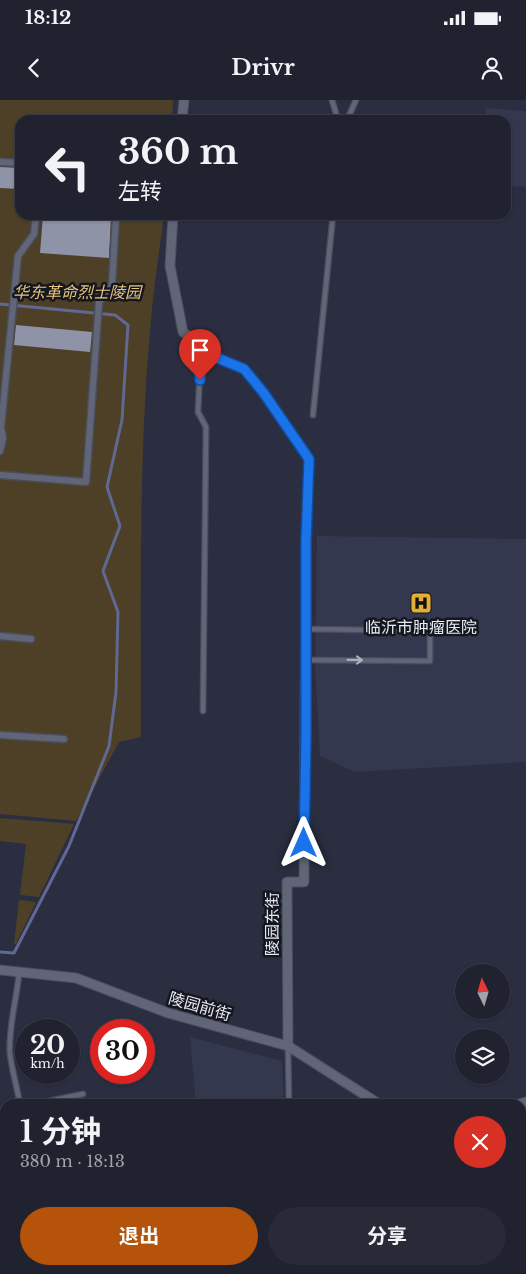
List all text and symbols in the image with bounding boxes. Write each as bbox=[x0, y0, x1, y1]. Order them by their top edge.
text: 18:12 bbox=[25, 6, 71, 29]
icon: back bbox=[20, 54, 48, 82]
text: Drivr bbox=[231, 54, 295, 81]
icon: person bbox=[478, 54, 506, 82]
text: 360 m bbox=[118, 130, 238, 173]
icon: left bbox=[35, 135, 100, 200]
text: 左转 bbox=[118, 178, 162, 205]
park label: 华东革命烈士陵园 bbox=[13, 282, 143, 302]
pin bbox=[179, 329, 221, 380]
icon: arrive bbox=[186, 336, 214, 364]
hospital icon: 临沂市肿瘤医院 bbox=[409, 591, 433, 615]
place label: 临沂市肿瘤医院 bbox=[365, 617, 477, 637]
one-way arrow bbox=[346, 655, 363, 665]
position arrow bbox=[277, 816, 329, 868]
street label: 陵园东街 bbox=[262, 892, 282, 956]
north arrow bbox=[455, 964, 510, 1019]
map controls bbox=[455, 964, 510, 1084]
street label: 陵园前街 bbox=[166, 988, 234, 1024]
speed limit sign: 30 bbox=[90, 1019, 155, 1084]
button: layers bbox=[455, 1029, 510, 1084]
text: 20 bbox=[30, 1030, 65, 1061]
text: km/h bbox=[30, 1056, 65, 1071]
text: 1 分钟 bbox=[20, 1113, 101, 1150]
button: close bbox=[454, 1116, 506, 1168]
text: 380 m · 18:13 bbox=[20, 1151, 125, 1171]
button: 退出 bbox=[20, 1207, 258, 1265]
button: 分享 bbox=[268, 1207, 506, 1265]

